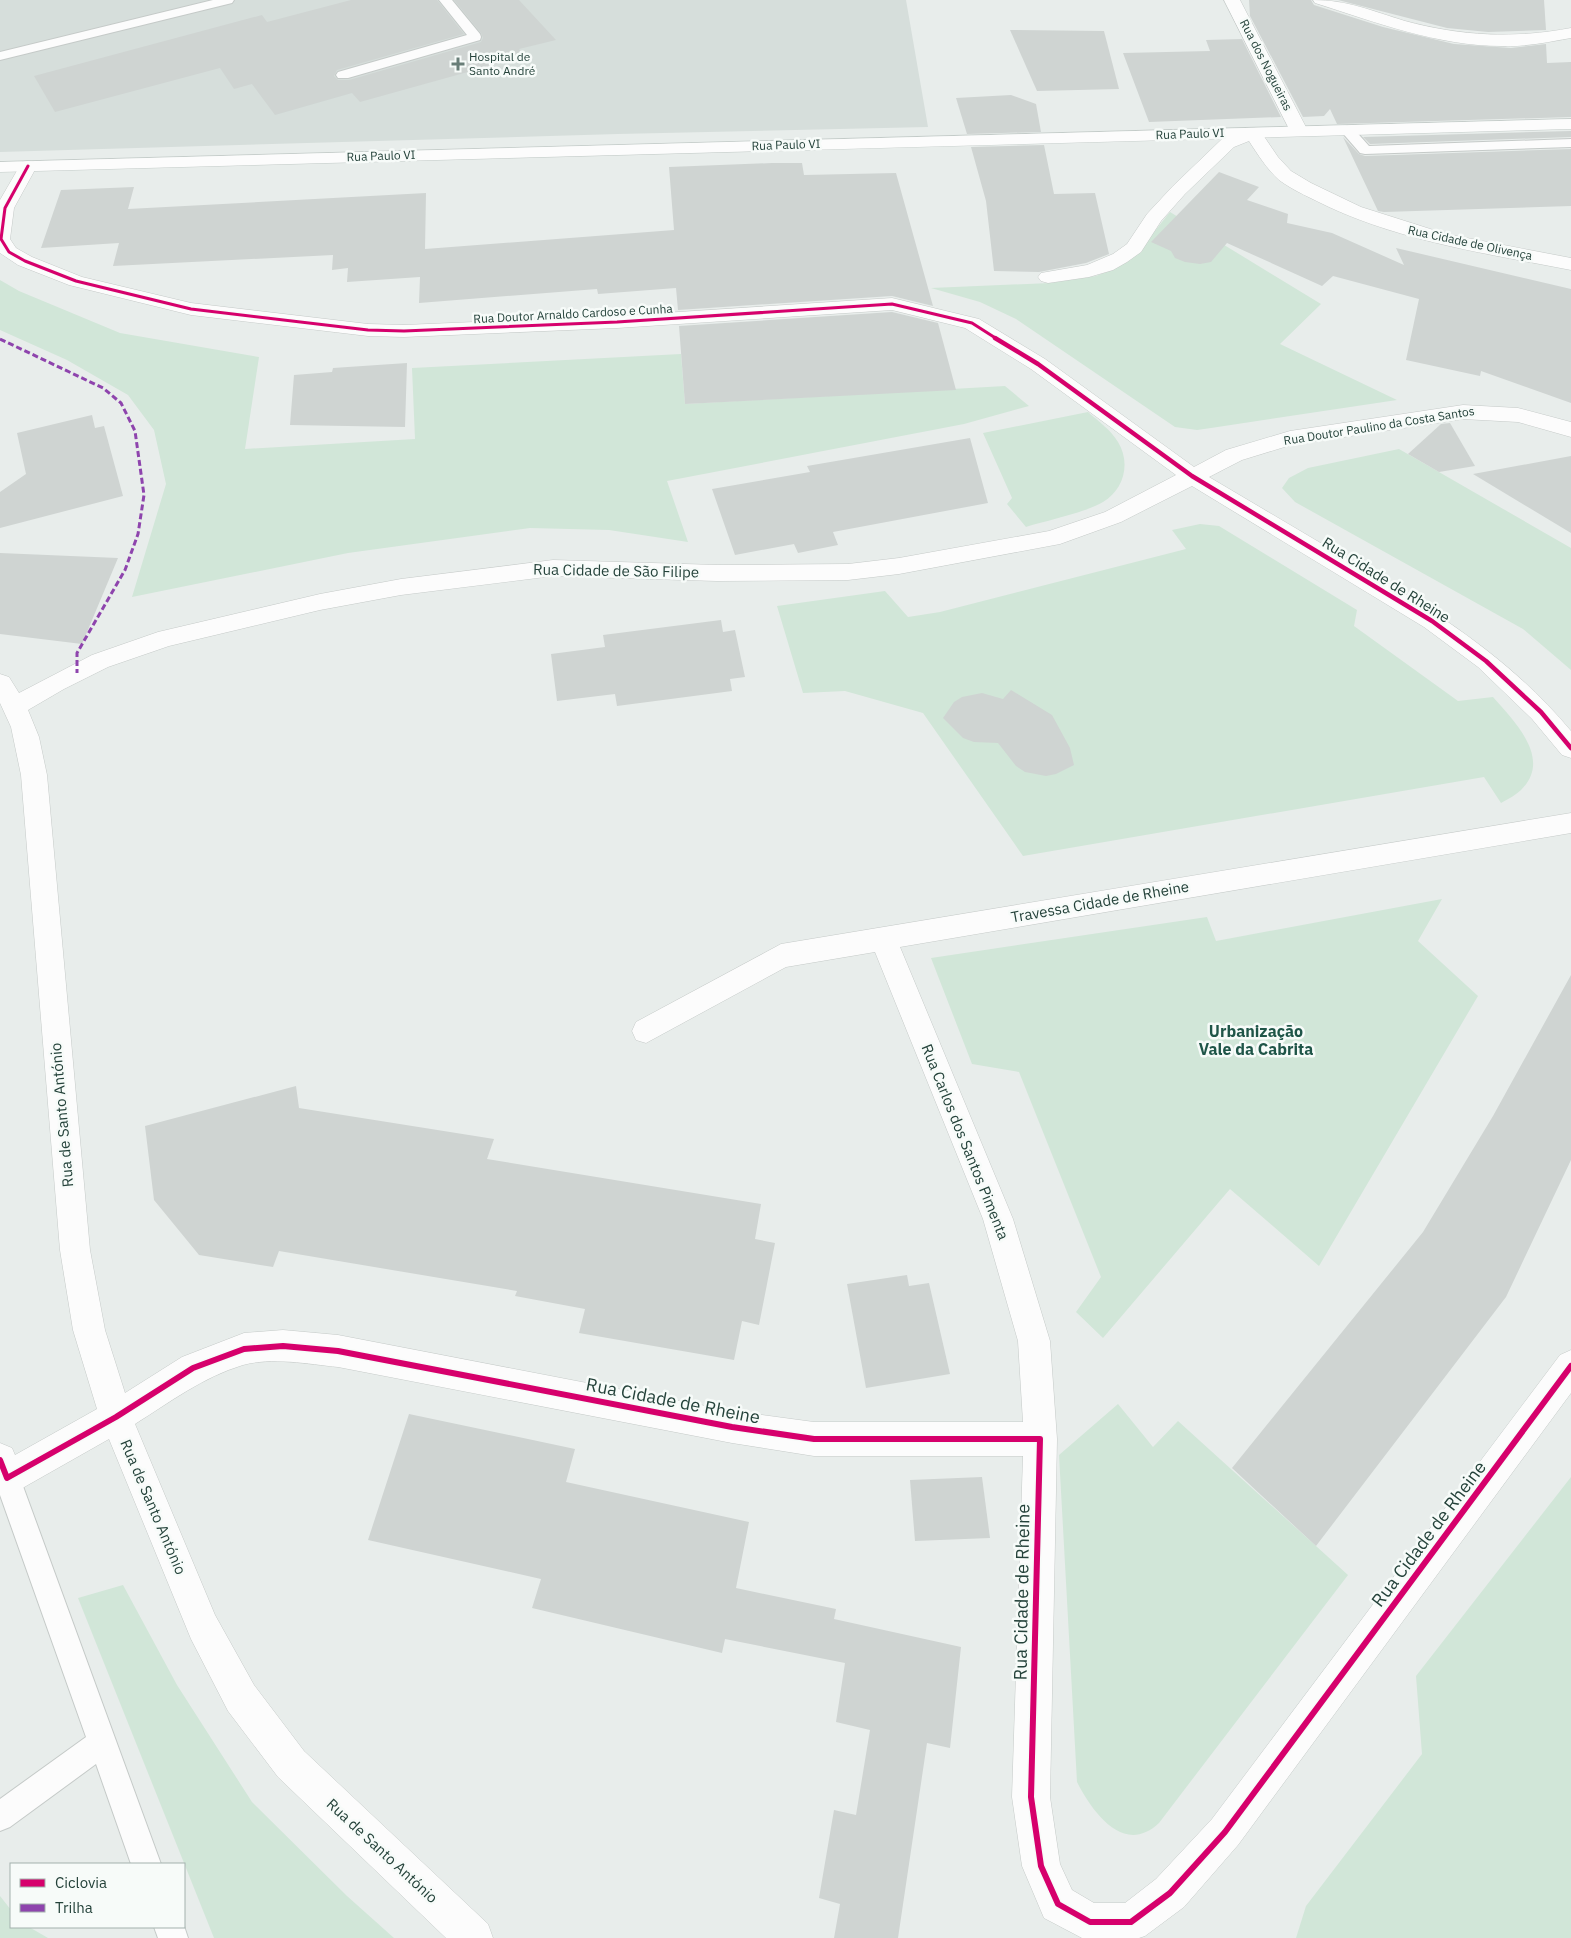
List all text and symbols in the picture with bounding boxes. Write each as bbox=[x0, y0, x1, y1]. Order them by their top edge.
street label: Rua dos Nogueiras bbox=[1237, 17, 1296, 113]
place label: Hospital de Santo André bbox=[469, 49, 536, 78]
marker: Hospital de Santo André bbox=[451, 57, 465, 71]
street label: Rua Paulo VI bbox=[1155, 125, 1225, 142]
street label: Rua Paulo VI bbox=[751, 136, 821, 153]
street label: Rua Paulo VI bbox=[346, 147, 416, 164]
street label: Rua Cidade de Olivença bbox=[1407, 222, 1534, 263]
street label: Rua Doutor Arnaldo Cardoso e Cunha bbox=[473, 301, 674, 326]
street label: Rua Doutor Paulino da Costa Santos bbox=[1282, 403, 1476, 448]
street label: Rua Cidade de Rheine bbox=[1319, 533, 1454, 627]
street label: Rua Cidade de São Filipe bbox=[533, 560, 699, 581]
street label: Travessa Cidade de Rheine bbox=[1009, 876, 1190, 927]
district label: Urbanização Vale da Cabrita bbox=[1199, 1021, 1313, 1059]
street label: Rua Carlos dos Santos Pimenta bbox=[917, 1041, 1014, 1242]
street label: Rua de Santo António bbox=[46, 1042, 77, 1188]
street label: Rua Cidade de Rheine bbox=[584, 1372, 762, 1429]
street label: Rua de Santo António bbox=[116, 1436, 191, 1577]
street label: Rua Cidade de Rheine bbox=[1366, 1456, 1491, 1611]
street label: Rua Cidade de Rheine bbox=[1008, 1503, 1035, 1681]
street label: Rua de Santo António bbox=[323, 1794, 442, 1907]
legend bbox=[10, 1863, 185, 1928]
text: Ciclovia bbox=[55, 1873, 107, 1892]
text: Trilha bbox=[55, 1898, 93, 1917]

